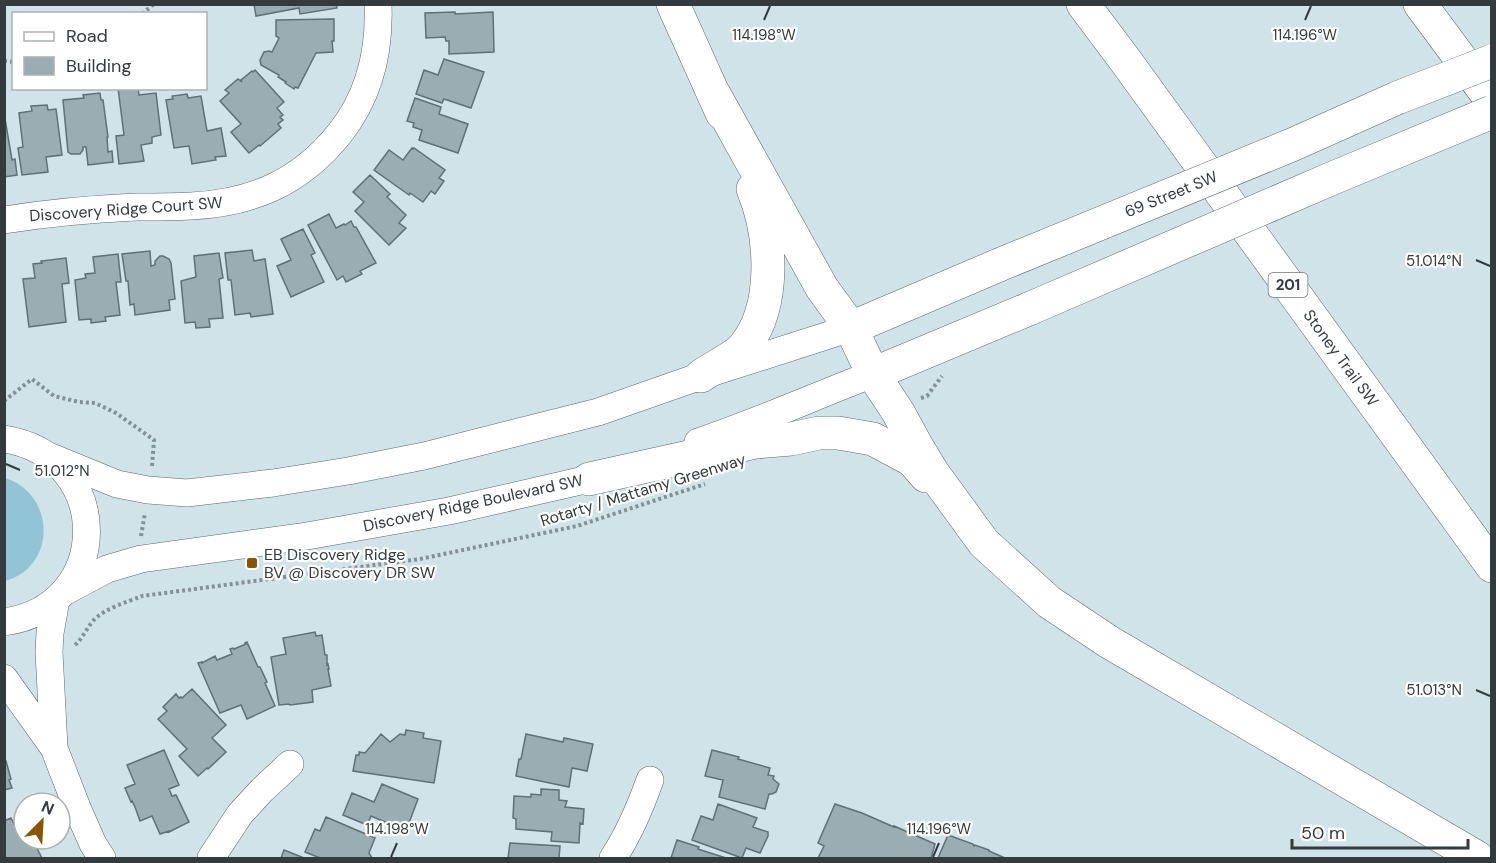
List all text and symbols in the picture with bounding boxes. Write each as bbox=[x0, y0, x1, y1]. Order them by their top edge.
legend bbox=[12, 12, 207, 90]
text: Road bbox=[66, 24, 108, 48]
text: 114.198°W bbox=[732, 25, 796, 45]
text: 114.196°W bbox=[1273, 25, 1338, 45]
text: Building bbox=[66, 54, 131, 78]
street label: 69 Street SW bbox=[1122, 166, 1221, 222]
street label: Discovery Ridge Court SW bbox=[29, 192, 224, 226]
text: 51.014°N bbox=[1406, 251, 1462, 271]
road number: 201 bbox=[1268, 273, 1308, 297]
street label: Stoney Trail SW bbox=[1299, 305, 1384, 411]
street label: Rotarty / Mattamy Greenway bbox=[538, 449, 748, 531]
text: 51.012°N bbox=[34, 461, 90, 481]
street label: Discovery Ridge Boulevard SW bbox=[361, 469, 585, 537]
place label: EB Discovery Ridge BV @ Discovery DR SW bbox=[264, 544, 436, 583]
marker: EB Discovery Ridge BV @ Discovery DR SW bbox=[245, 556, 259, 570]
text: 51.013°N bbox=[1406, 680, 1462, 700]
north arrow bbox=[12, 791, 72, 851]
text: N bbox=[38, 796, 57, 820]
scale bar bbox=[1292, 812, 1468, 850]
text: 114.198°W bbox=[365, 819, 429, 839]
text: 114.196°W bbox=[907, 819, 972, 839]
text: 50 m bbox=[1301, 821, 1345, 845]

